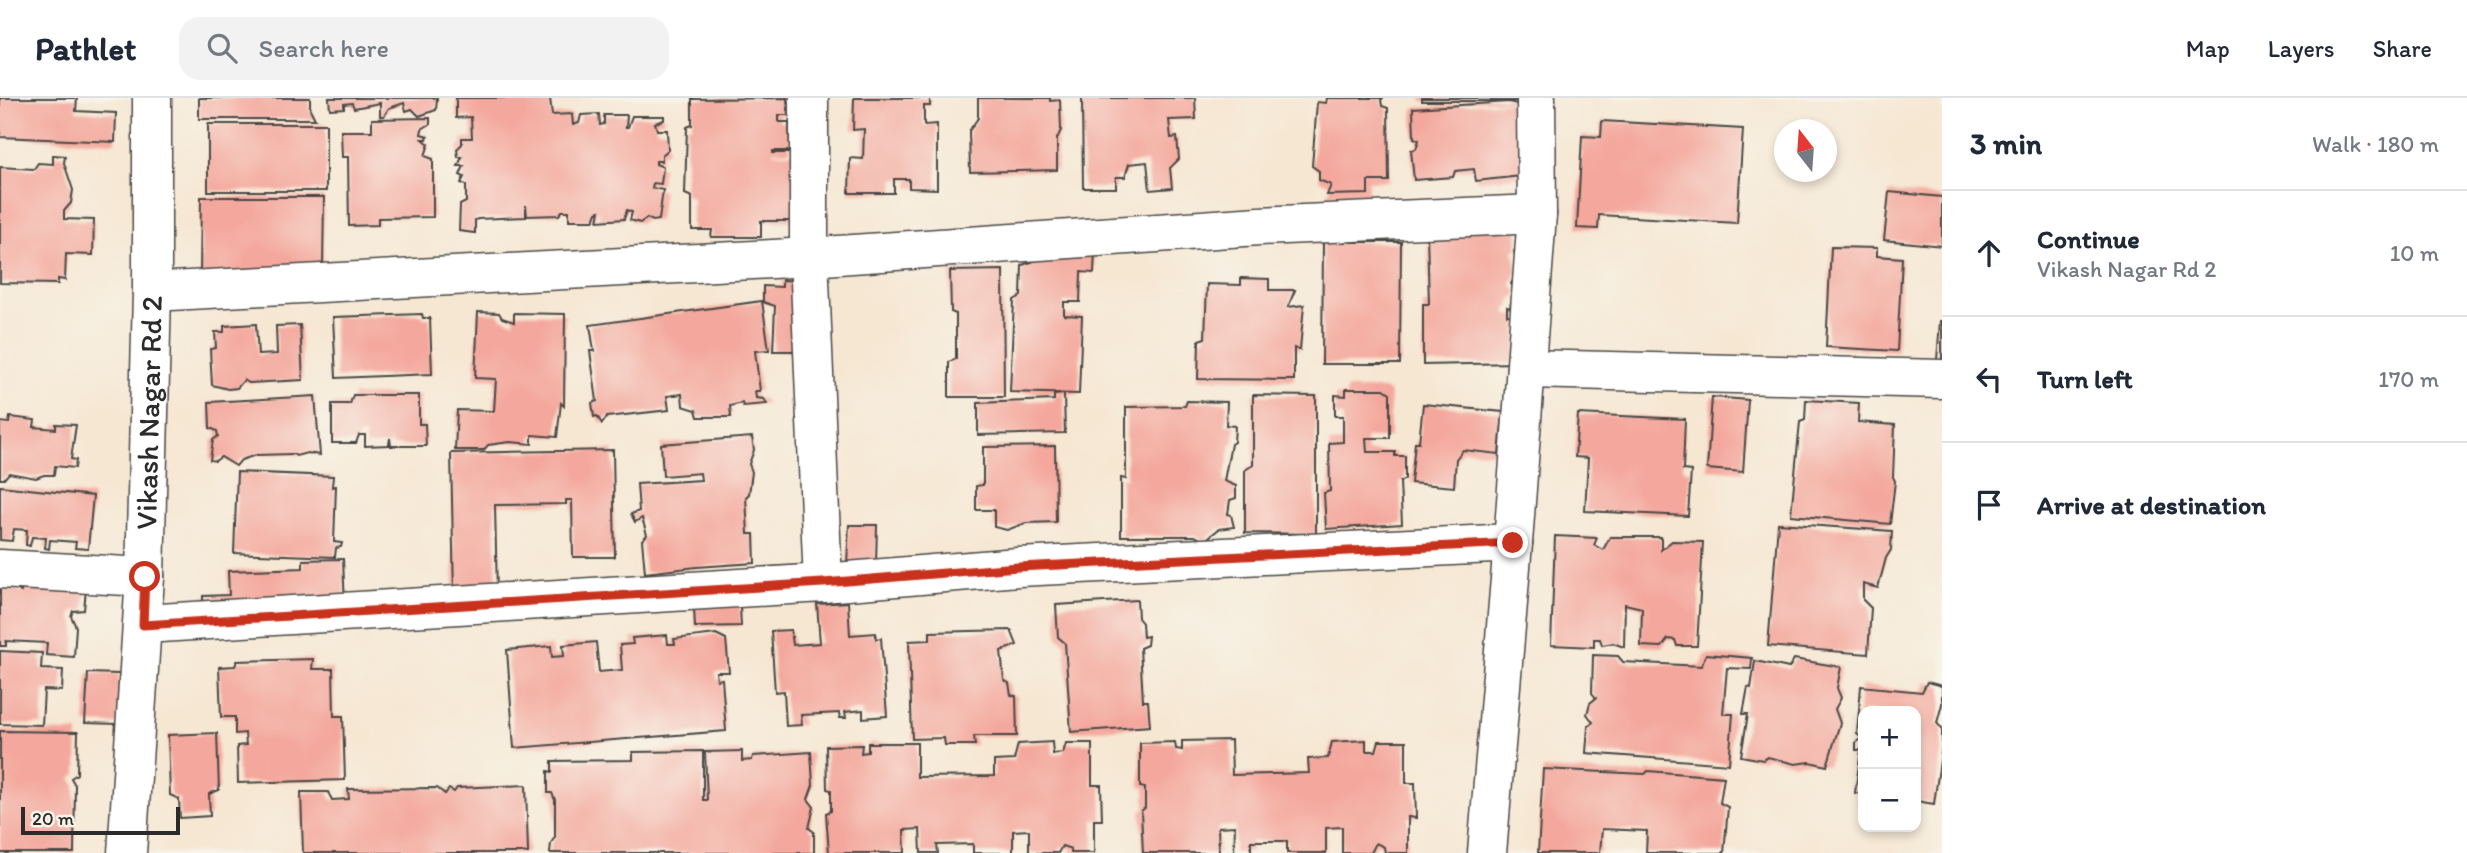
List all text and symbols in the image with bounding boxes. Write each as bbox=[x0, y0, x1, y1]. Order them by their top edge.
search box bbox=[179, 17, 669, 80]
text: Pathlet bbox=[35, 29, 137, 68]
icon: search bbox=[203, 29, 241, 67]
text: Search here bbox=[259, 32, 389, 64]
text: Map bbox=[2186, 34, 2230, 63]
text: Layers bbox=[2268, 34, 2335, 63]
text: Share bbox=[2373, 34, 2432, 63]
north arrow bbox=[1774, 119, 1837, 182]
text: 3 min bbox=[1970, 125, 2042, 162]
text: Walk · 180 m bbox=[2312, 130, 2439, 158]
text: Continue bbox=[2037, 223, 2140, 255]
icon: ahead bbox=[1970, 234, 2008, 272]
text: 10 m bbox=[2390, 239, 2439, 267]
text: Vikash Nagar Rd 2 bbox=[2037, 255, 2216, 283]
street label: Vikash Nagar Rd 2 bbox=[127, 295, 170, 530]
icon: left bbox=[1970, 360, 2008, 398]
text: Turn left bbox=[2037, 363, 2133, 395]
text: 170 m bbox=[2378, 365, 2439, 393]
icon: arrive bbox=[1970, 486, 2008, 524]
text: Arrive at destination bbox=[2037, 489, 2266, 521]
route end bbox=[1497, 527, 1528, 558]
route start bbox=[129, 561, 160, 592]
map controls bbox=[1858, 706, 1921, 832]
button: + bbox=[1858, 706, 1921, 769]
button: − bbox=[1858, 769, 1921, 832]
scale bar bbox=[21, 804, 180, 836]
text: 20 m bbox=[32, 807, 74, 830]

